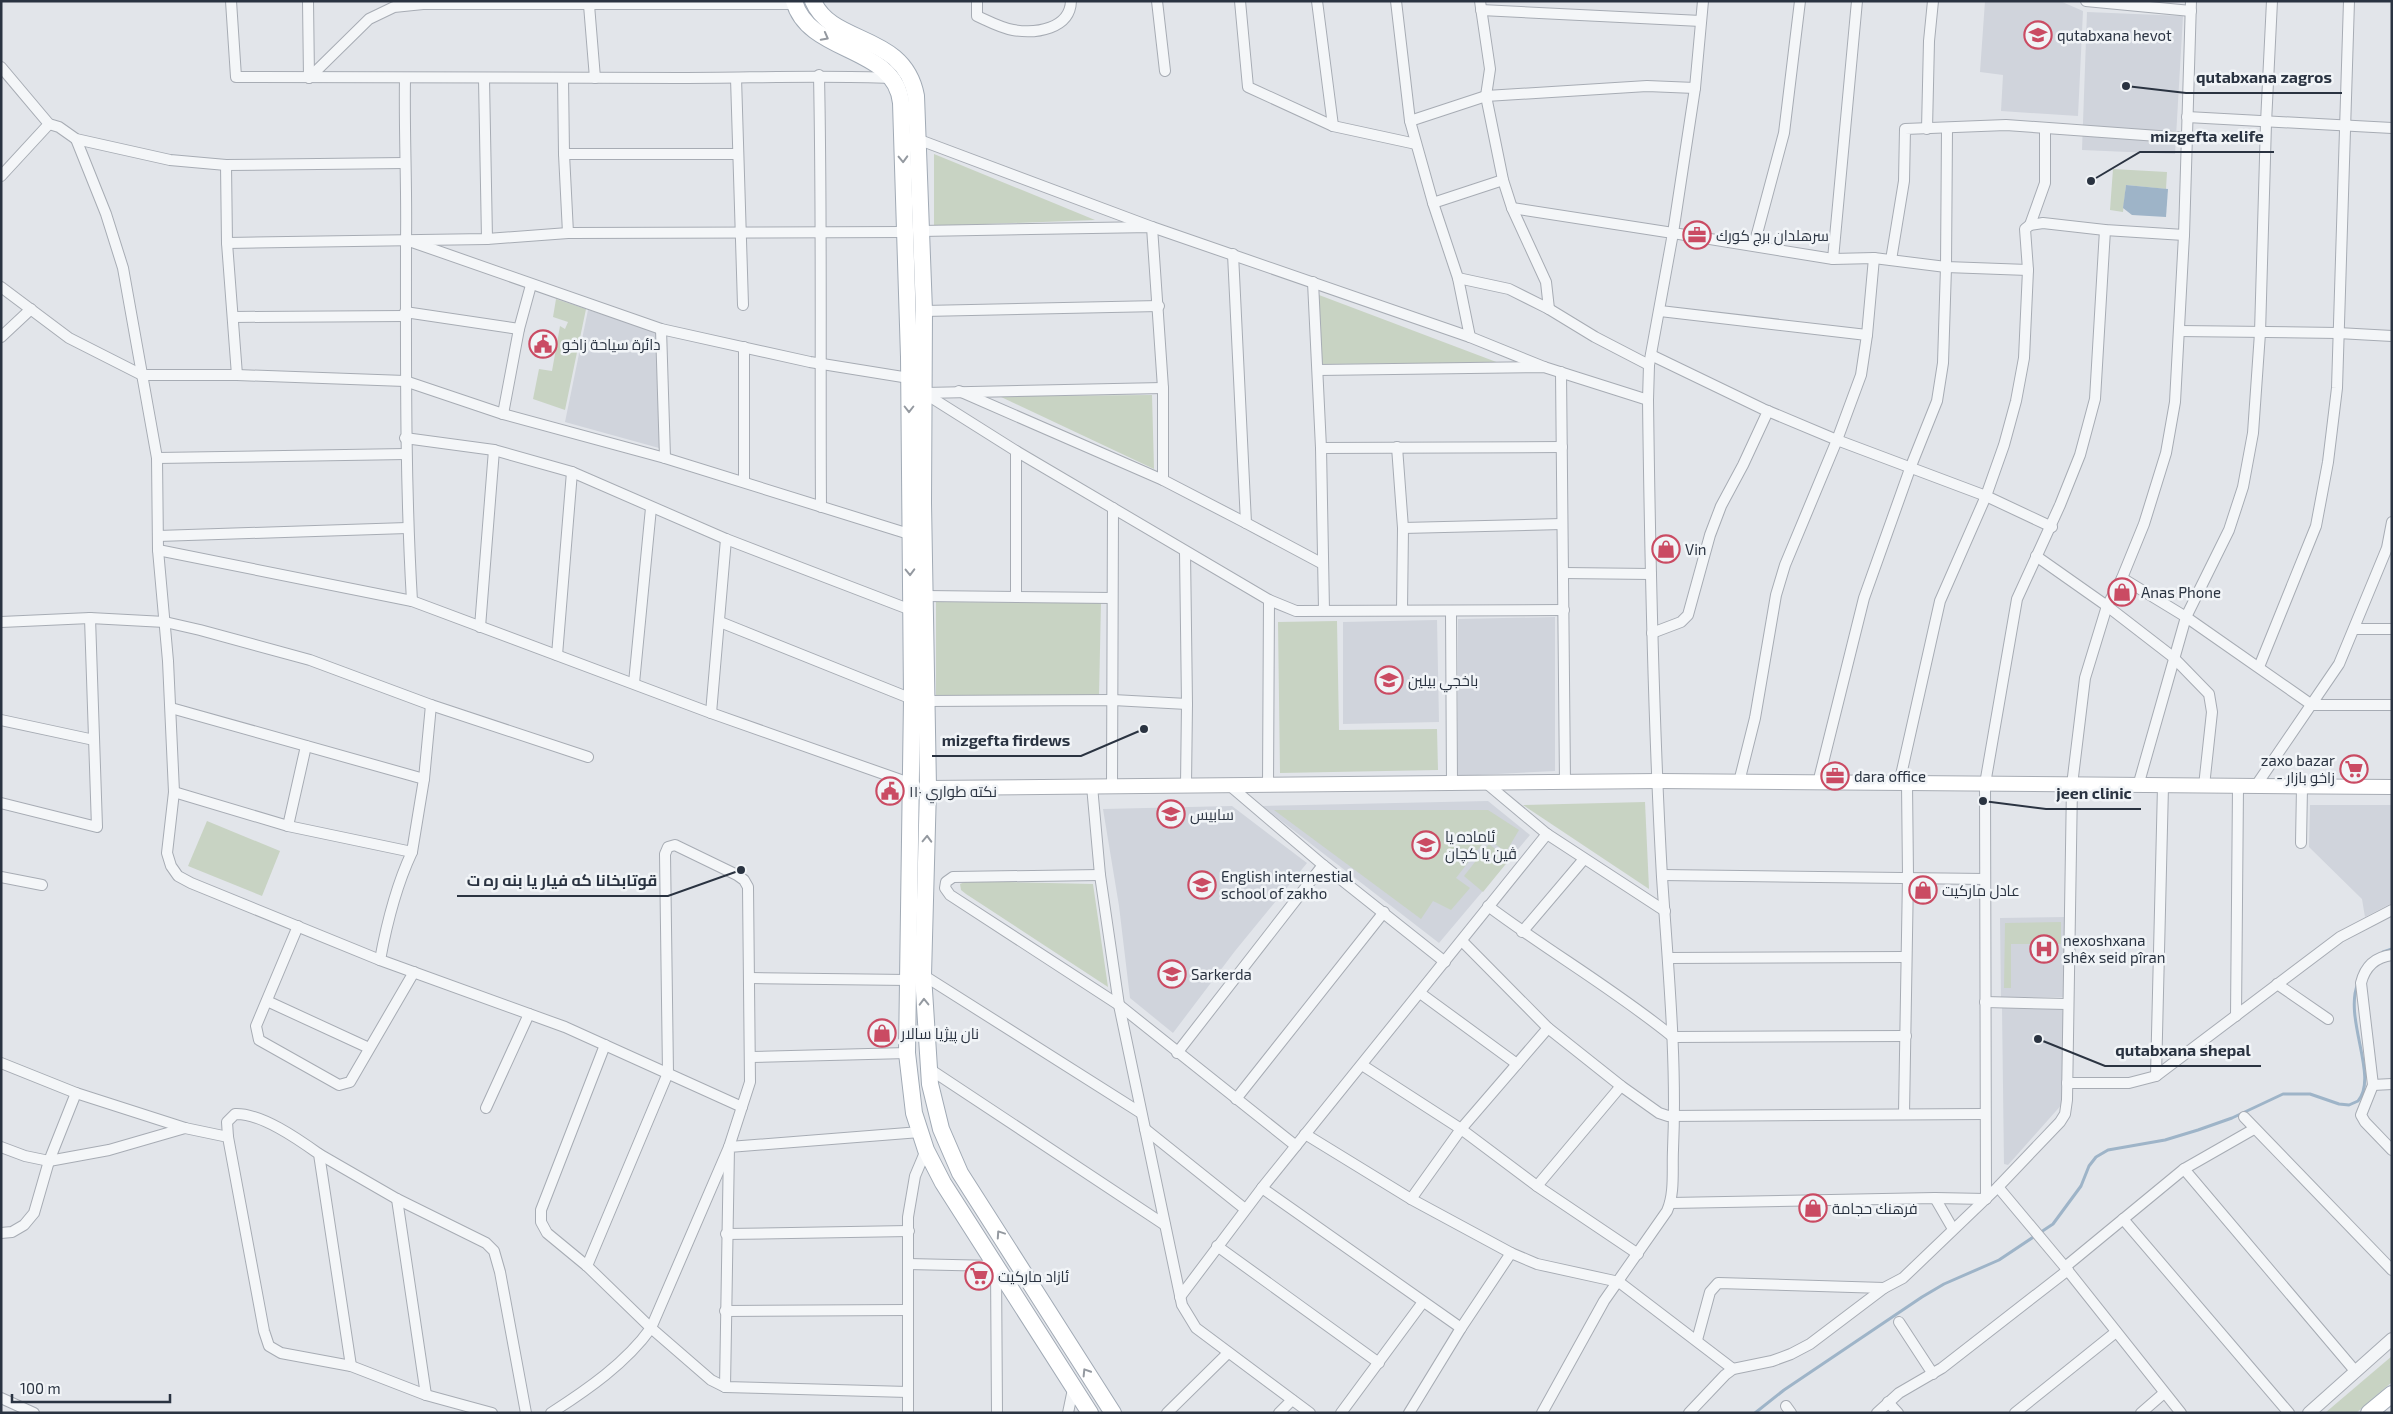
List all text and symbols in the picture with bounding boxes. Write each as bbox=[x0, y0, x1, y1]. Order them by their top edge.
school or university icon: qutabxana hevot bbox=[2023, 20, 2053, 50]
place label: qutabxana hevot bbox=[2057, 26, 2172, 44]
one-way arrow bbox=[819, 31, 828, 41]
callout: qutabxana zagros bbox=[2186, 62, 2342, 93]
text: qutabxana zagros bbox=[2196, 67, 2332, 86]
callout: mizgefta xelife bbox=[2140, 121, 2274, 152]
text: mizgefta xelife bbox=[2150, 126, 2264, 145]
one-way arrow bbox=[898, 156, 908, 164]
office icon: سرهلدان برج كورك bbox=[1682, 220, 1712, 250]
place label: سرهلدان برج كورك bbox=[1716, 226, 1829, 247]
public building icon: دائرة سياحة زاخو bbox=[528, 329, 558, 359]
place label: دائرة سياحة زاخو bbox=[562, 335, 660, 354]
one-way arrow bbox=[904, 405, 915, 413]
shop icon: Vin bbox=[1651, 534, 1681, 564]
place label: Vin bbox=[1685, 540, 1707, 558]
one-way arrow bbox=[905, 568, 915, 576]
shop icon: Anas Phone bbox=[2107, 577, 2137, 607]
place label: Anas Phone bbox=[2141, 583, 2221, 601]
school or university icon: باخجي بيلين bbox=[1374, 665, 1404, 695]
place label: باخجي بيلين bbox=[1408, 671, 1478, 693]
callout: mizgefta firdews bbox=[932, 725, 1081, 756]
text: mizgefta firdews bbox=[942, 730, 1070, 749]
place label: zaxo bazar - زاخو بازار bbox=[2261, 751, 2335, 787]
supermarket icon: zaxo bazar - زاخو بازار bbox=[2339, 754, 2369, 784]
office icon: dara office bbox=[1820, 761, 1850, 791]
place label: dara office bbox=[1854, 767, 1926, 785]
public building icon: نكته طواري ١١٠ bbox=[875, 776, 905, 806]
callout: jeen clinic bbox=[2046, 778, 2141, 809]
place label: نكته طواري ١١٠ bbox=[909, 782, 997, 804]
text: jeen clinic bbox=[2056, 783, 2132, 802]
school or university icon: سابيس bbox=[1156, 799, 1186, 829]
place label: سابيس bbox=[1190, 805, 1234, 825]
place label: ئاماده یا ڤین یا کچان bbox=[1445, 827, 1517, 864]
school or university icon: ئاماده یا ڤین یا کچان bbox=[1411, 830, 1441, 860]
one-way arrow bbox=[921, 835, 932, 843]
callout: قوتابخانا كه فيار يا بنه ره ت bbox=[457, 865, 668, 896]
place label: English internestial school of zakho bbox=[1221, 867, 1354, 902]
text: قوتابخانا كه فيار يا بنه ره ت bbox=[467, 870, 657, 890]
school or university icon: English internestial school of zakho bbox=[1187, 870, 1217, 900]
shop icon: عادل ماركيت bbox=[1908, 875, 1938, 905]
place label: عادل ماركيت bbox=[1942, 881, 2020, 900]
place label: nexoshxana shêx seid pîran bbox=[2063, 931, 2165, 966]
hospital icon: nexoshxana shêx seid pîran bbox=[2029, 934, 2059, 964]
school or university icon: Sarkerda bbox=[1157, 959, 1187, 989]
place label: Sarkerda bbox=[1191, 965, 1252, 983]
one-way arrow bbox=[919, 998, 929, 1006]
shop icon: نان پيژيا سالار bbox=[867, 1018, 897, 1048]
place label: نان پيژيا سالار bbox=[900, 1024, 979, 1044]
callout: qutabxana shepal bbox=[2105, 1035, 2261, 1066]
text: qutabxana shepal bbox=[2115, 1040, 2251, 1059]
shop icon: فرهنك حجامة bbox=[1798, 1193, 1828, 1223]
place label: فرهنك حجامة bbox=[1832, 1199, 1918, 1218]
one-way arrow bbox=[997, 1231, 1006, 1240]
supermarket icon: ئازاد ماركيت bbox=[964, 1261, 994, 1291]
place label: ئازاد ماركيت bbox=[998, 1267, 1069, 1286]
one-way arrow bbox=[1082, 1369, 1092, 1378]
scale bar bbox=[12, 1372, 170, 1404]
text: 100 m bbox=[20, 1379, 61, 1397]

